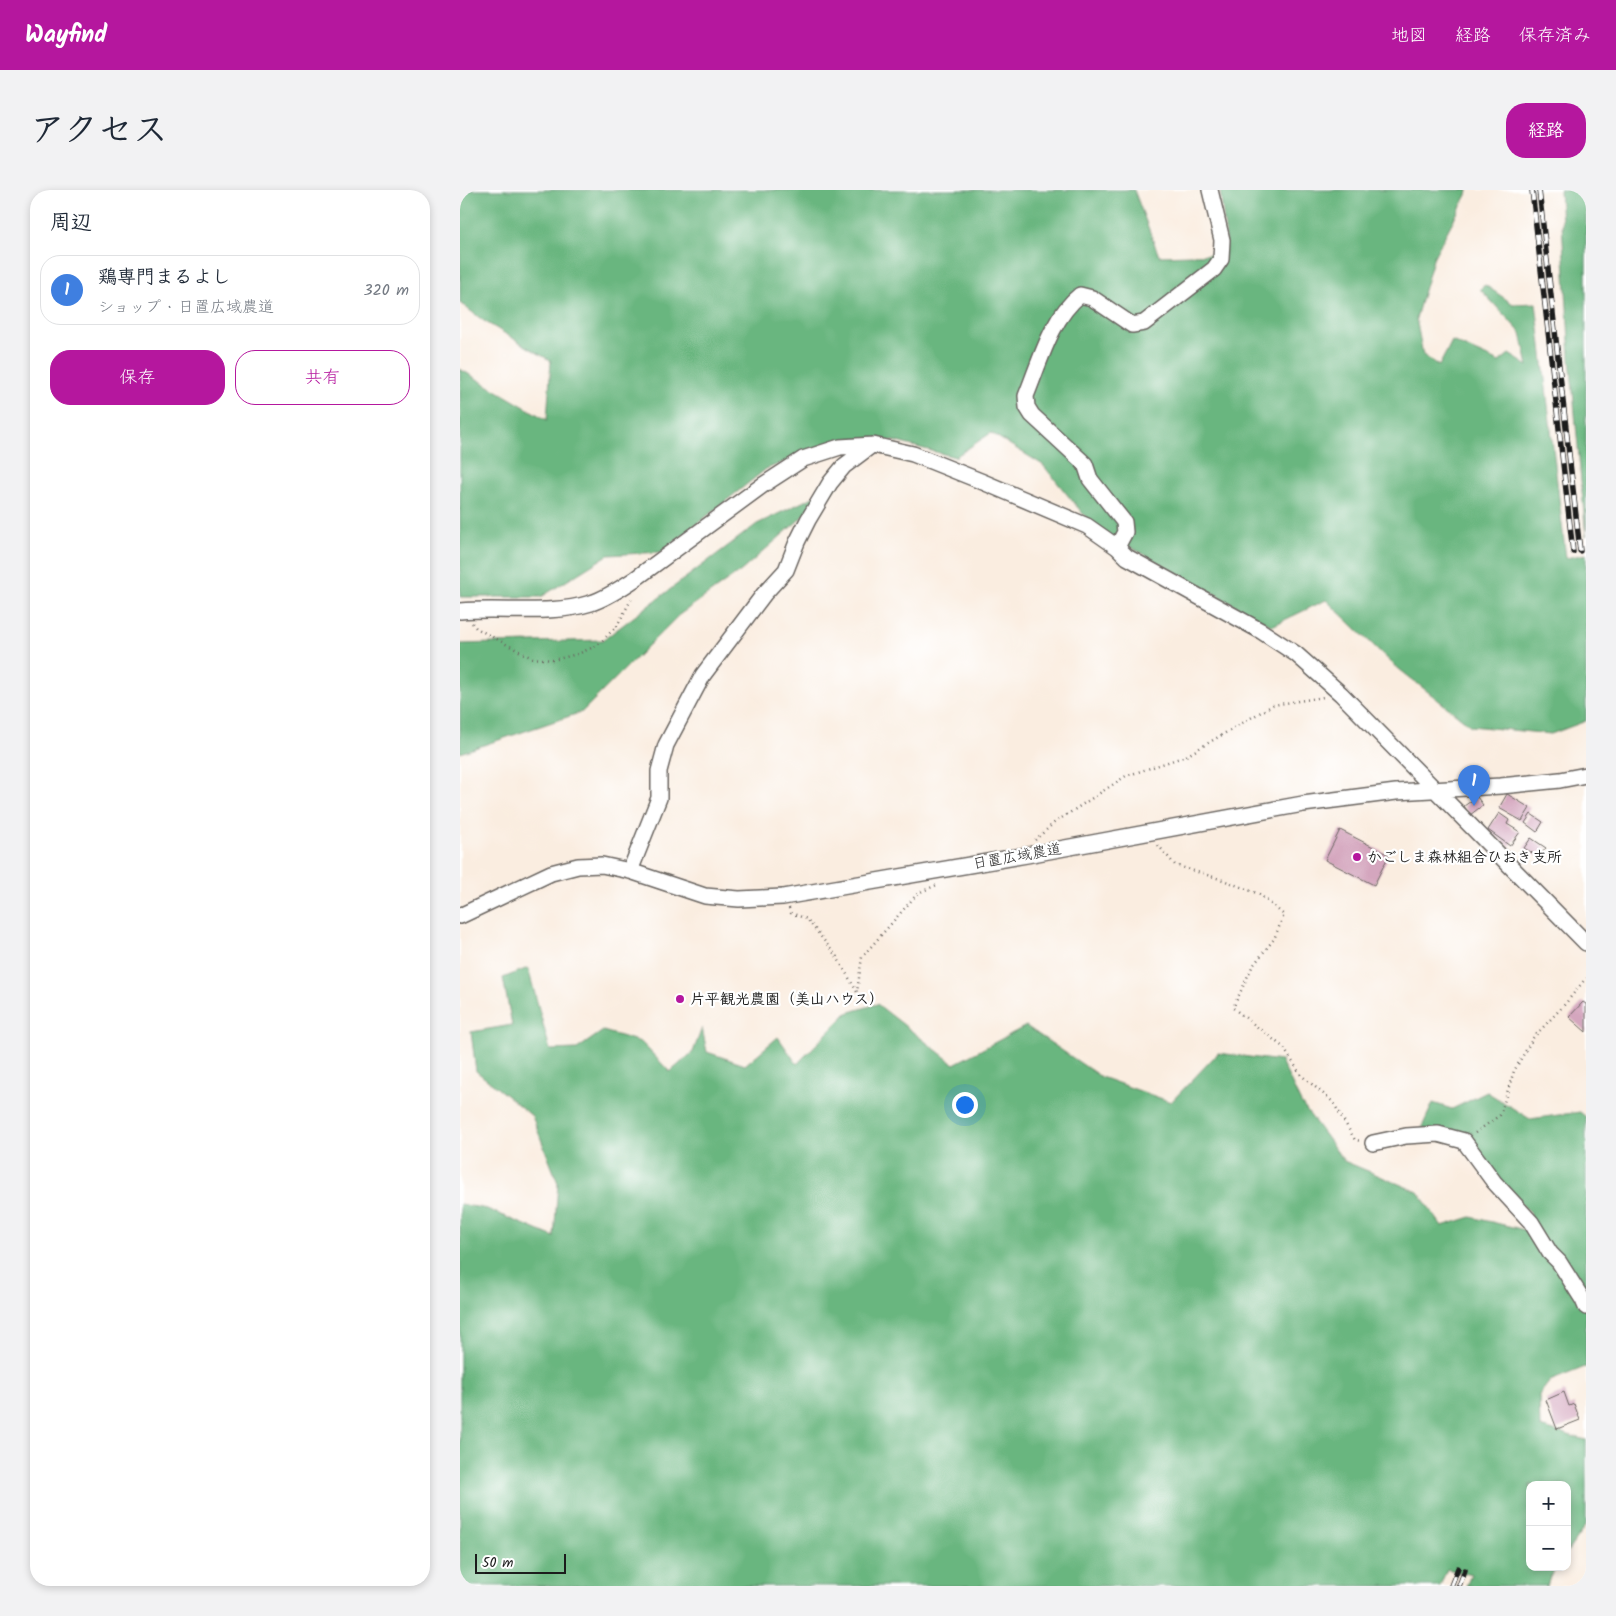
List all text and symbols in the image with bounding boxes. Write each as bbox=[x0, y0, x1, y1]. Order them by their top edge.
text: Wayfind bbox=[25, 16, 107, 55]
text: 地図 bbox=[1391, 22, 1427, 51]
text: 経路 bbox=[1455, 22, 1491, 51]
text: 保存済み bbox=[1519, 22, 1591, 51]
button: 経路 bbox=[1506, 103, 1586, 158]
text: アクセス bbox=[30, 104, 168, 160]
text: 周辺 bbox=[50, 207, 92, 240]
text: 鶏専門まるよし bbox=[98, 263, 231, 293]
text: 1 bbox=[65, 278, 69, 303]
text: 320 m bbox=[363, 278, 409, 303]
text: ショップ · 日置広域農道 bbox=[98, 295, 274, 320]
button: 保存 bbox=[50, 350, 225, 405]
button: 共有 bbox=[235, 350, 410, 405]
pin: 1 bbox=[1458, 765, 1490, 806]
street label: 日置広域農道 bbox=[971, 837, 1064, 877]
place label: かごしま森林組合ひおき支所 bbox=[1367, 846, 1562, 870]
marker: かごしま森林組合ひおき支所 bbox=[1351, 851, 1363, 863]
place label: 片平観光農園（美山ハウス） bbox=[690, 988, 884, 1012]
marker: 片平観光農園（美山ハウス） bbox=[674, 993, 686, 1005]
your location bbox=[952, 1092, 978, 1118]
map controls bbox=[1526, 1481, 1571, 1571]
button: + bbox=[1526, 1481, 1571, 1526]
button: − bbox=[1526, 1526, 1571, 1571]
scale bar bbox=[475, 1551, 566, 1574]
text: 50 m bbox=[482, 1552, 513, 1574]

